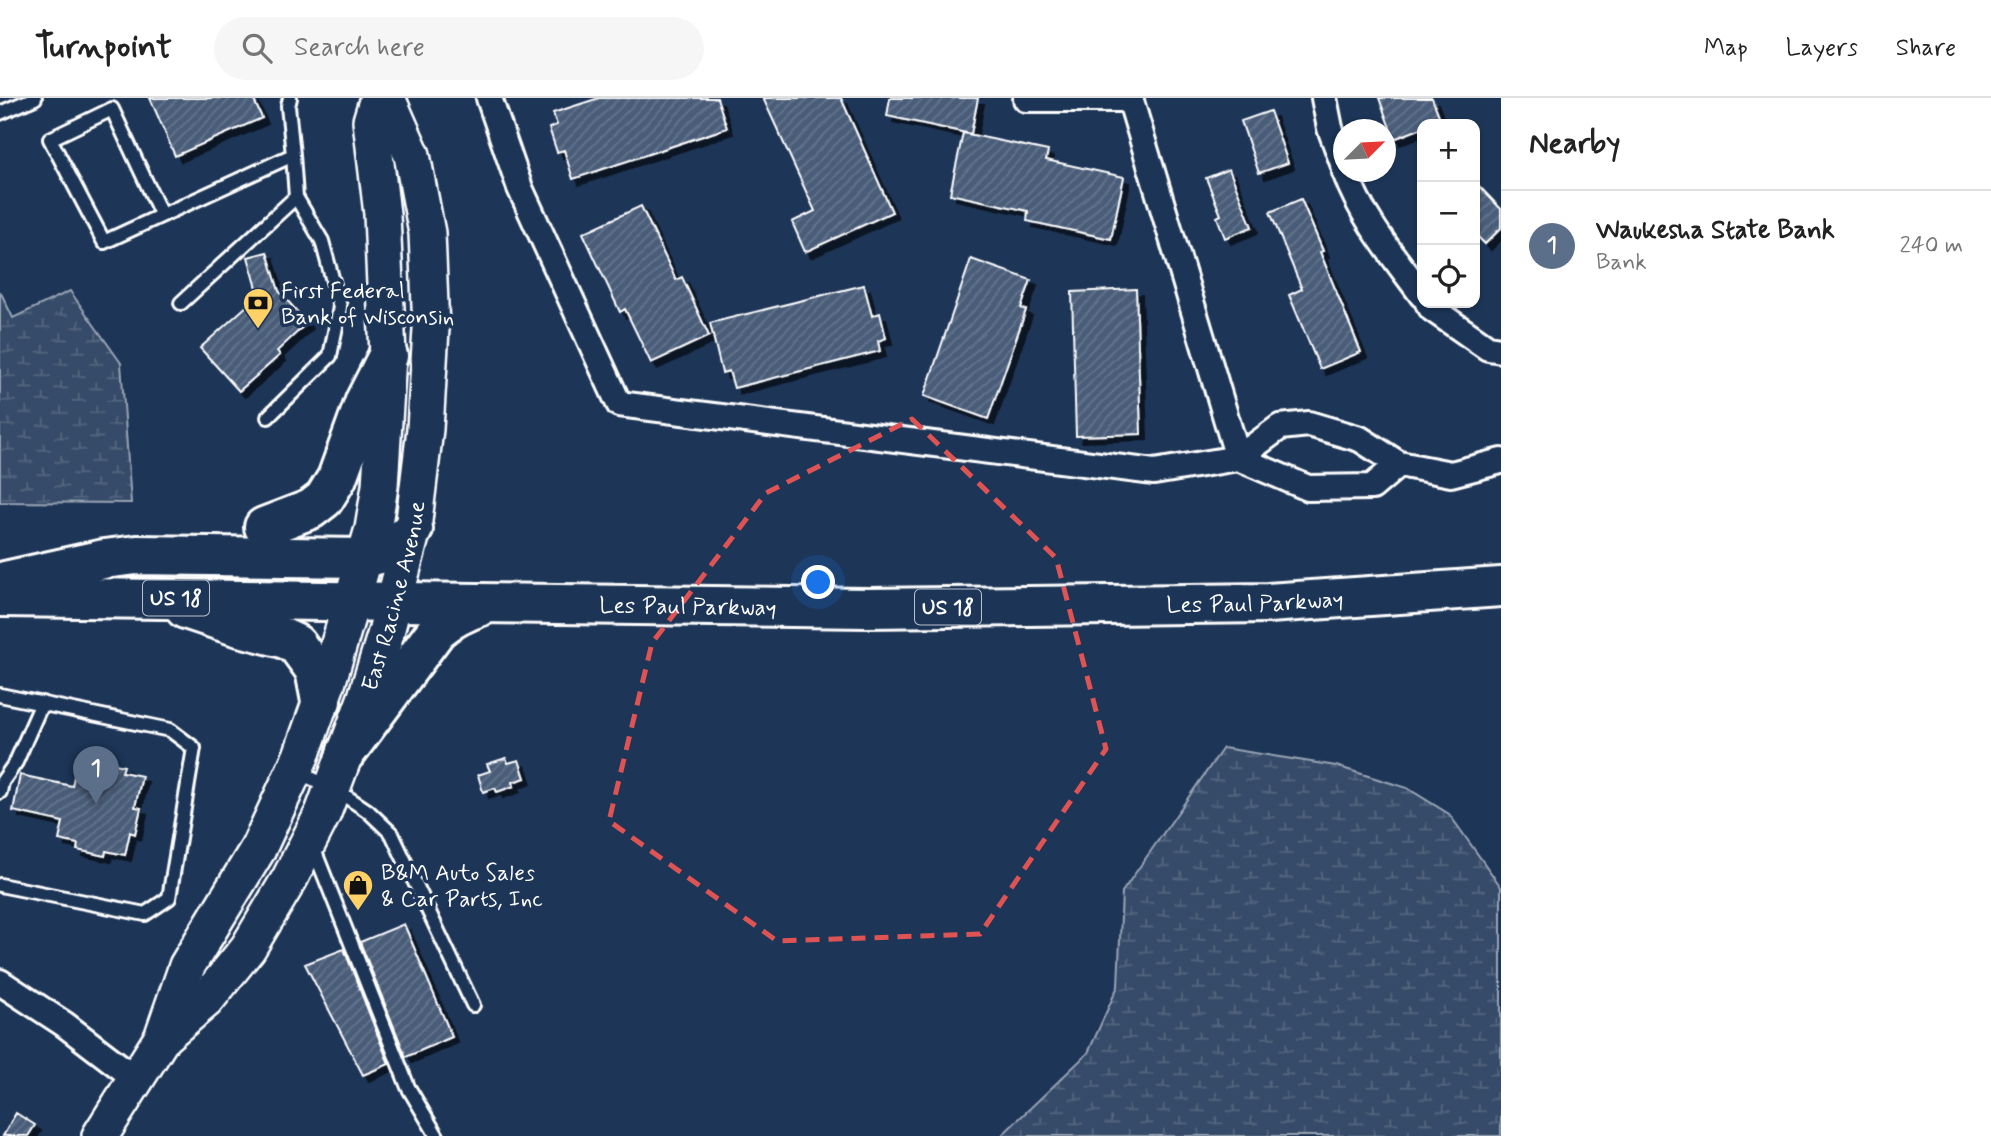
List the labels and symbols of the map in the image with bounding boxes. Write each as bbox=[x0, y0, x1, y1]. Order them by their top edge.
north arrow bbox=[1333, 119, 1396, 182]
place label: First Federal Bank of Wisconsin bbox=[281, 277, 454, 333]
bank icon: First Federal Bank of Wisconsin bbox=[241, 286, 275, 330]
street label: East Racine Avenue bbox=[356, 500, 433, 695]
your location bbox=[801, 565, 835, 599]
road number: US 18 bbox=[143, 580, 209, 616]
street label: Les Paul Parkway bbox=[1166, 585, 1344, 621]
road number: US 18 bbox=[915, 589, 981, 624]
street label: Les Paul Parkway bbox=[599, 592, 777, 624]
pin: 1 bbox=[73, 746, 119, 804]
place label: B&M Auto Sales & Car Parts, Inc bbox=[381, 859, 543, 915]
shop icon: B&M Auto Sales & Car Parts, Inc bbox=[341, 868, 375, 912]

